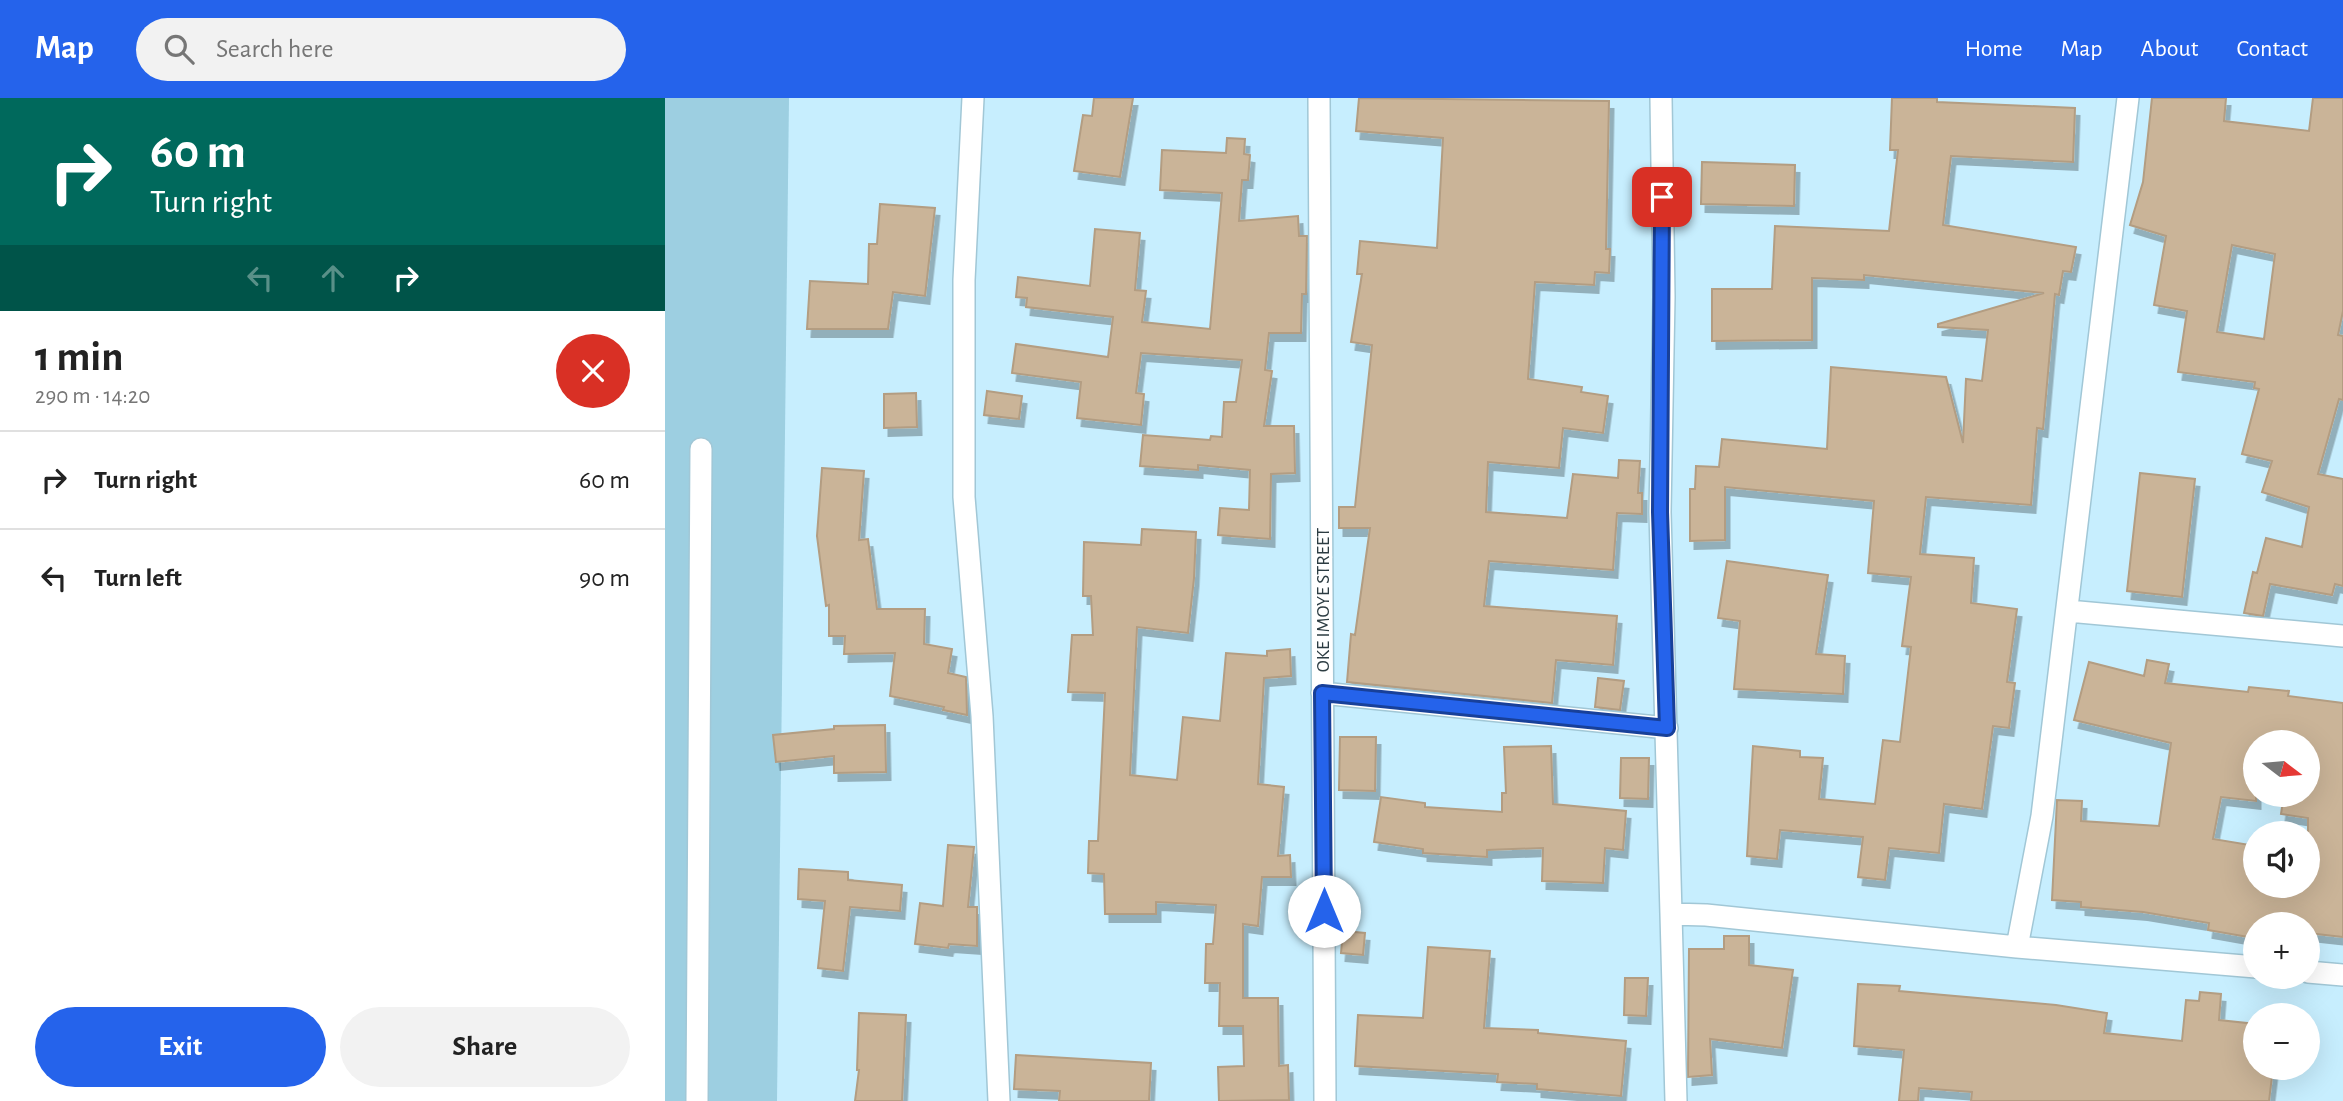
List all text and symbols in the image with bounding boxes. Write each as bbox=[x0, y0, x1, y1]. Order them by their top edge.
search box bbox=[136, 18, 626, 81]
icon: search bbox=[160, 30, 198, 68]
text: Map bbox=[35, 32, 94, 65]
text: Search here bbox=[216, 36, 334, 62]
text: Home bbox=[1965, 37, 2023, 61]
text: Map bbox=[2061, 37, 2103, 61]
text: About bbox=[2141, 37, 2198, 61]
text: Contact bbox=[2236, 37, 2308, 61]
icon: right bbox=[35, 126, 126, 217]
text: 60 m bbox=[150, 128, 246, 177]
pin bbox=[1632, 167, 1692, 227]
icon: arrive bbox=[1643, 178, 1681, 216]
text: Turn right bbox=[150, 186, 272, 218]
icon: left bbox=[241, 259, 279, 297]
icon: ahead bbox=[314, 259, 352, 297]
icon: right bbox=[387, 259, 425, 297]
button: close bbox=[556, 334, 630, 408]
text: 1 min bbox=[35, 336, 124, 378]
text: 290 m · 14:20 bbox=[35, 385, 150, 408]
icon: right bbox=[35, 461, 73, 499]
text: Turn right bbox=[94, 467, 197, 493]
text: 60 m bbox=[579, 467, 630, 493]
street label: OKE IMOYE STREET bbox=[1314, 528, 1333, 672]
icon: left bbox=[35, 559, 73, 597]
text: Turn left bbox=[94, 565, 182, 591]
text: 90 m bbox=[579, 565, 630, 591]
north arrow bbox=[2243, 730, 2321, 807]
map controls bbox=[2243, 730, 2320, 1080]
button: sound bbox=[2243, 821, 2320, 898]
position arrow bbox=[1287, 874, 1361, 948]
button: + bbox=[2243, 912, 2320, 989]
button: − bbox=[2243, 1003, 2320, 1080]
button: Exit bbox=[35, 1007, 326, 1087]
button: Share bbox=[340, 1007, 630, 1087]

